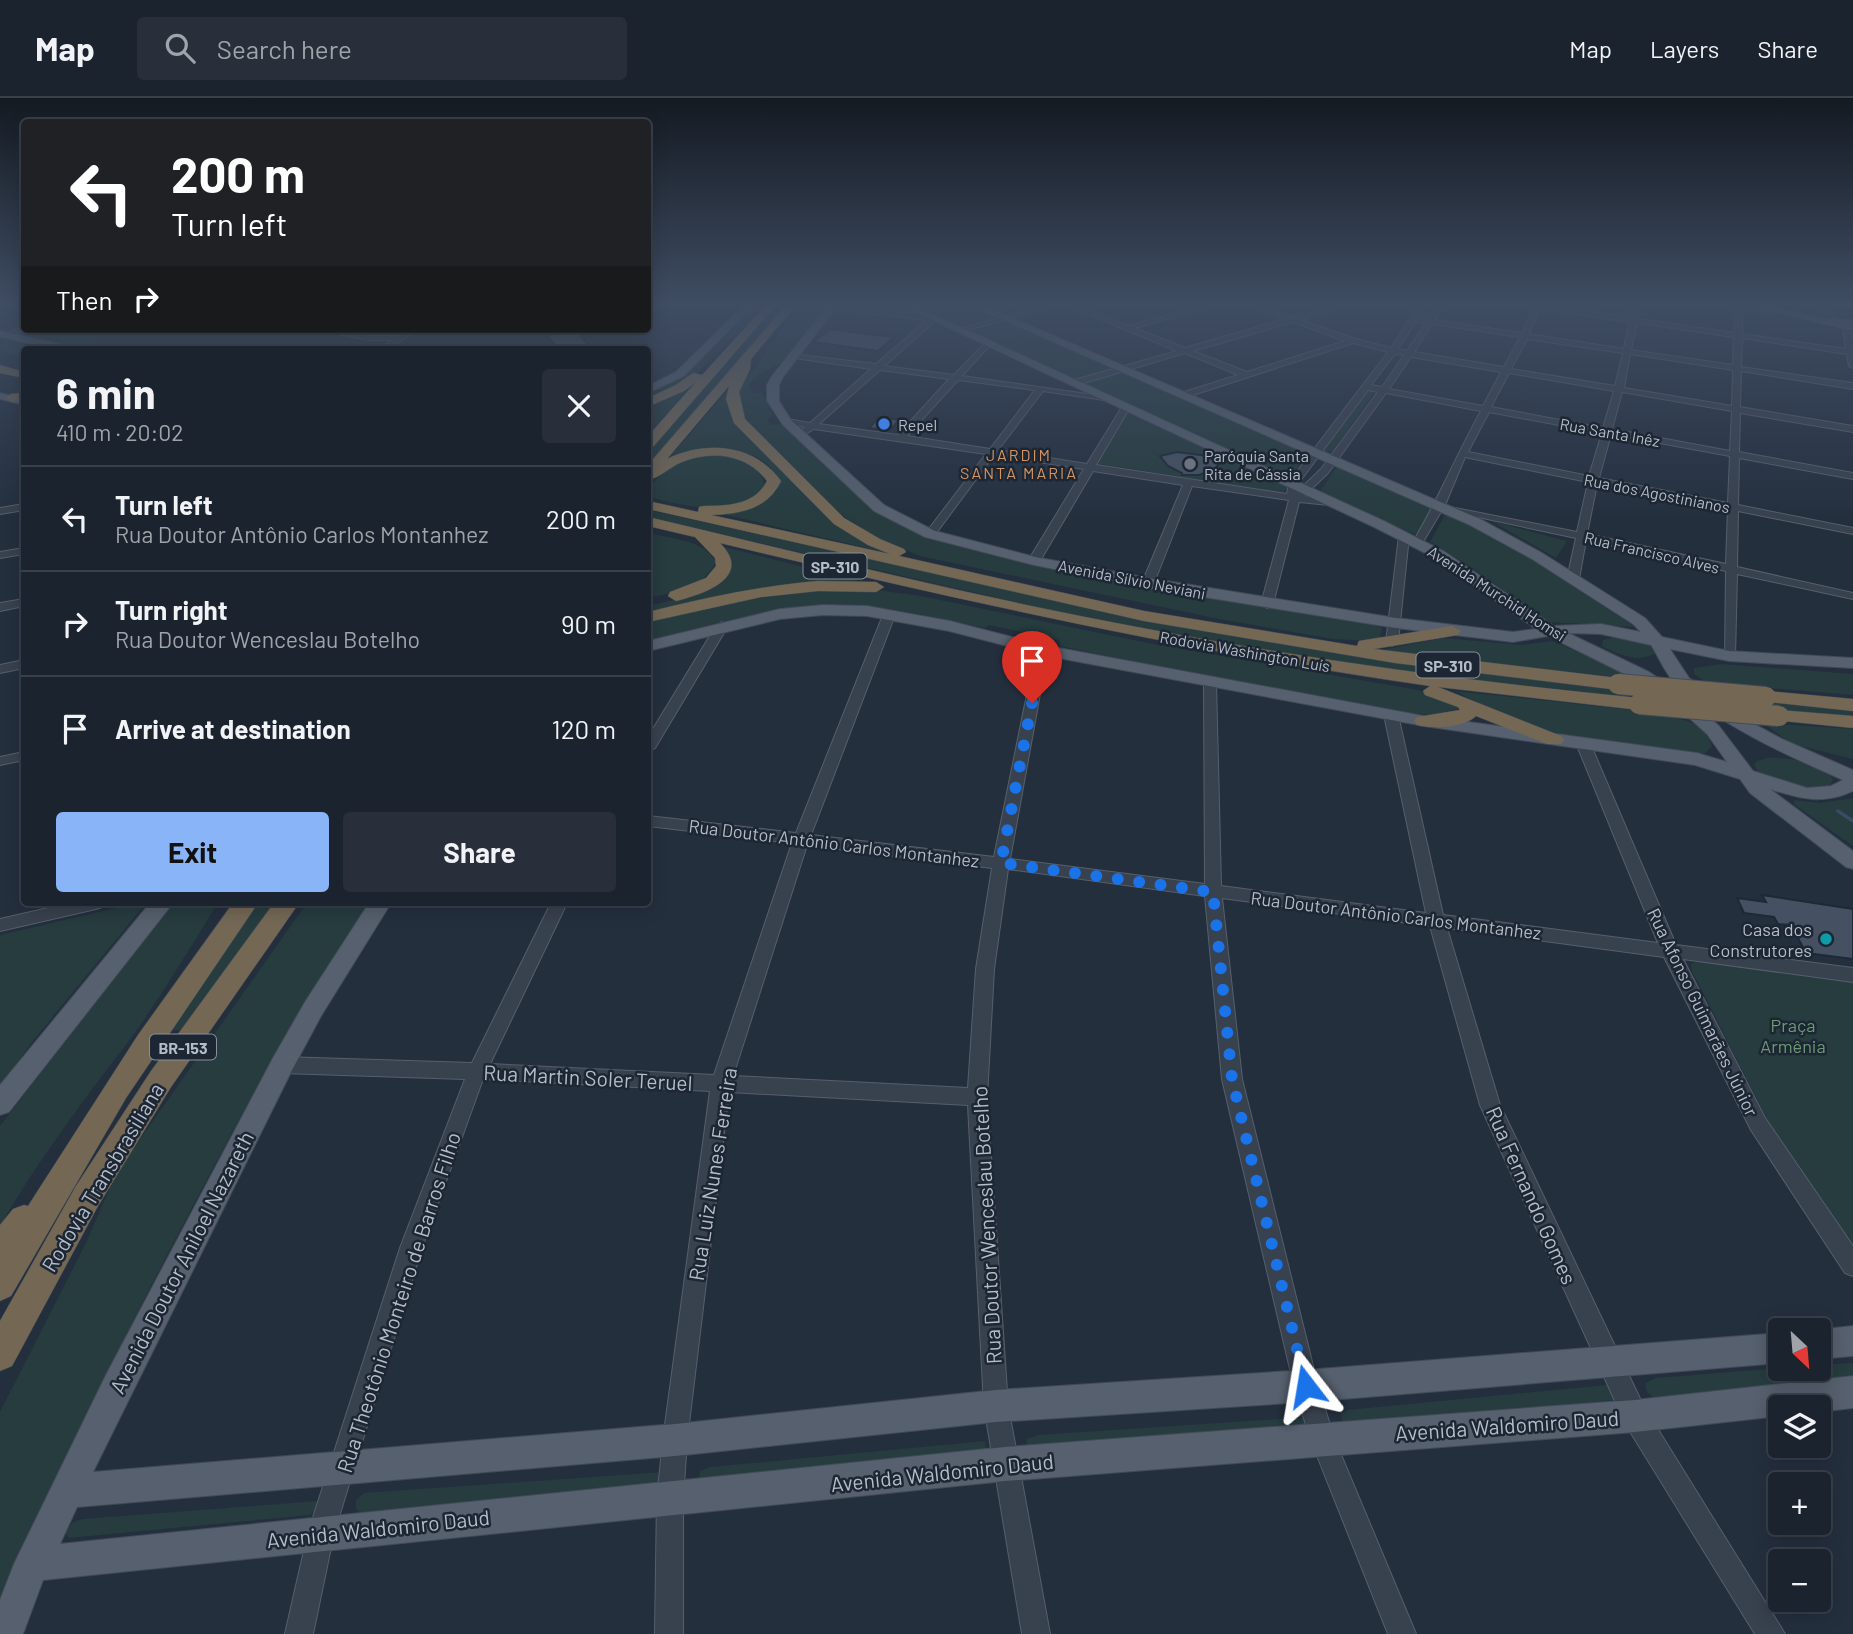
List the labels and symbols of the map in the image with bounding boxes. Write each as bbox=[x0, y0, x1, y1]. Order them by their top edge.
street label: Rua Santa Inêz bbox=[1558, 414, 1662, 450]
place label: Repel bbox=[898, 415, 937, 434]
marker: Repel bbox=[876, 416, 892, 432]
district label: JARDIM SANTA MARIA bbox=[960, 445, 1078, 482]
place label: Paróquia Santa Rita de Cássia bbox=[1204, 446, 1309, 483]
marker: Paróquia Santa Rita de Cássia bbox=[1182, 456, 1198, 472]
street label: Rua dos Agostinianos bbox=[1582, 470, 1732, 516]
street label: Rua Francisco Alves bbox=[1583, 527, 1721, 577]
street label: Avenida Murchid Homsi bbox=[1424, 541, 1570, 645]
road number: SP-310 bbox=[804, 554, 866, 579]
street label: Avenida Sílvio Neviani bbox=[1057, 555, 1207, 603]
street label: Rodovia Washington Luís bbox=[1158, 627, 1332, 675]
pin bbox=[1002, 631, 1062, 703]
road number: SP-310 bbox=[1416, 652, 1480, 678]
street label: Rua Doutor Antônio Carlos Montanhez bbox=[688, 814, 980, 872]
street label: Rua Doutor Antônio Carlos Montanhez bbox=[1250, 886, 1542, 944]
street label: Rua Afonso Guimarães Júnior bbox=[1643, 904, 1763, 1120]
place label: Casa dos Construtores bbox=[1710, 918, 1812, 961]
marker: Casa dos Construtores bbox=[1818, 931, 1834, 947]
park label: Praça Armênia bbox=[1760, 1014, 1826, 1057]
road number: BR-153 bbox=[150, 1035, 216, 1060]
street label: Rua Martin Soler Teruel bbox=[483, 1059, 693, 1095]
street label: Rua Luiz Nunes Ferreira bbox=[683, 1066, 741, 1282]
street label: Rodovia Transbrasiliana bbox=[36, 1078, 168, 1276]
street label: Rua Doutor Wenceslau Botelho bbox=[966, 1085, 1006, 1365]
street label: Rua Fernando Gomes bbox=[1482, 1102, 1582, 1288]
street label: Avenida Doutor Aniloel Nazareth bbox=[104, 1127, 258, 1397]
street label: Rua Theotônio Monteiro de Barros Filho bbox=[331, 1129, 465, 1475]
north arrow bbox=[1768, 1318, 1830, 1381]
position arrow bbox=[1269, 1349, 1343, 1423]
street label: Avenida Waldomiro Daud bbox=[1394, 1405, 1620, 1445]
street label: Avenida Waldomiro Daud bbox=[829, 1448, 1055, 1496]
street label: Avenida Waldomiro Daud bbox=[265, 1504, 491, 1552]

